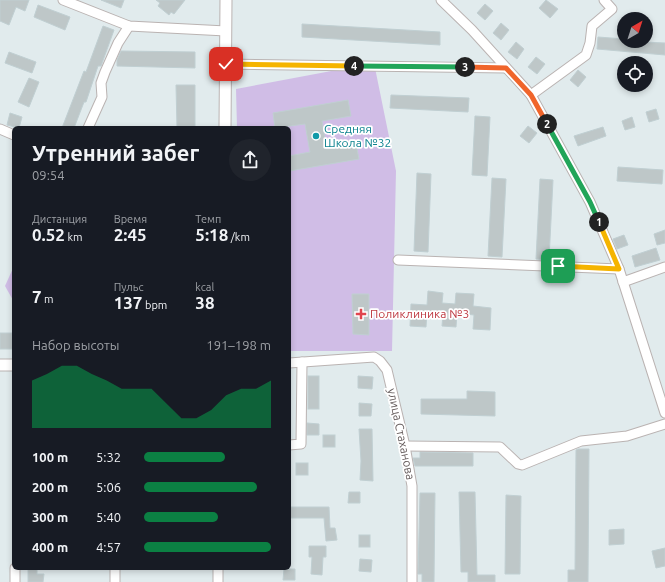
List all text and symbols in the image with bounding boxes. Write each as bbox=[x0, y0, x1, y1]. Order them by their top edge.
north arrow bbox=[617, 12, 653, 48]
map controls bbox=[617, 12, 653, 92]
pin bbox=[209, 47, 243, 81]
icon: check bbox=[215, 53, 237, 75]
pin: 4 bbox=[344, 56, 364, 76]
button: locate bbox=[617, 56, 653, 92]
pin: 3 bbox=[455, 57, 475, 77]
text: 4 bbox=[351, 60, 357, 72]
text: 3 bbox=[462, 61, 468, 73]
pin: 2 bbox=[537, 114, 557, 134]
text: 2 bbox=[544, 118, 550, 130]
place label: Средняя Школа №32 bbox=[324, 122, 391, 149]
marker: Средняя Школа №32 bbox=[311, 131, 321, 141]
button: share bbox=[229, 139, 271, 181]
text: Утренний забег bbox=[32, 140, 199, 165]
text: 09:54 bbox=[32, 168, 65, 182]
pin: 1 bbox=[589, 212, 609, 232]
text: Дистанция bbox=[32, 213, 87, 225]
text: Время bbox=[114, 213, 147, 225]
text: Темп bbox=[195, 213, 221, 225]
text: 1 bbox=[596, 216, 602, 228]
text: 0.52 bbox=[32, 225, 65, 244]
text: 2:45 bbox=[114, 225, 147, 244]
text: 5:18 bbox=[195, 225, 228, 244]
text: km bbox=[65, 231, 83, 243]
text: /km bbox=[228, 231, 250, 243]
pin bbox=[541, 249, 575, 283]
icon: arrive bbox=[547, 255, 569, 277]
text: Пульс bbox=[114, 281, 144, 293]
text: kcal bbox=[195, 281, 214, 293]
text: 7 bbox=[32, 287, 42, 306]
text: m bbox=[42, 293, 54, 305]
text: 137 bbox=[114, 293, 142, 312]
text: 38 bbox=[195, 293, 215, 312]
text: bpm bbox=[142, 299, 167, 311]
place label: Поликлиника №3 bbox=[370, 307, 469, 320]
marker: Поликлиника №3 bbox=[355, 308, 367, 320]
text: Набор высоты bbox=[32, 338, 119, 352]
text: 191–198 m bbox=[206, 338, 271, 352]
street label: улица Стаханова bbox=[385, 387, 418, 481]
text: 100 m bbox=[32, 450, 68, 464]
text: 5:32 bbox=[96, 450, 121, 464]
text: 200 m bbox=[32, 480, 68, 494]
text: 5:06 bbox=[96, 480, 121, 494]
text: 300 m bbox=[32, 510, 68, 524]
text: 5:40 bbox=[96, 510, 121, 524]
text: 400 m bbox=[32, 540, 68, 554]
text: 4:57 bbox=[96, 540, 121, 554]

